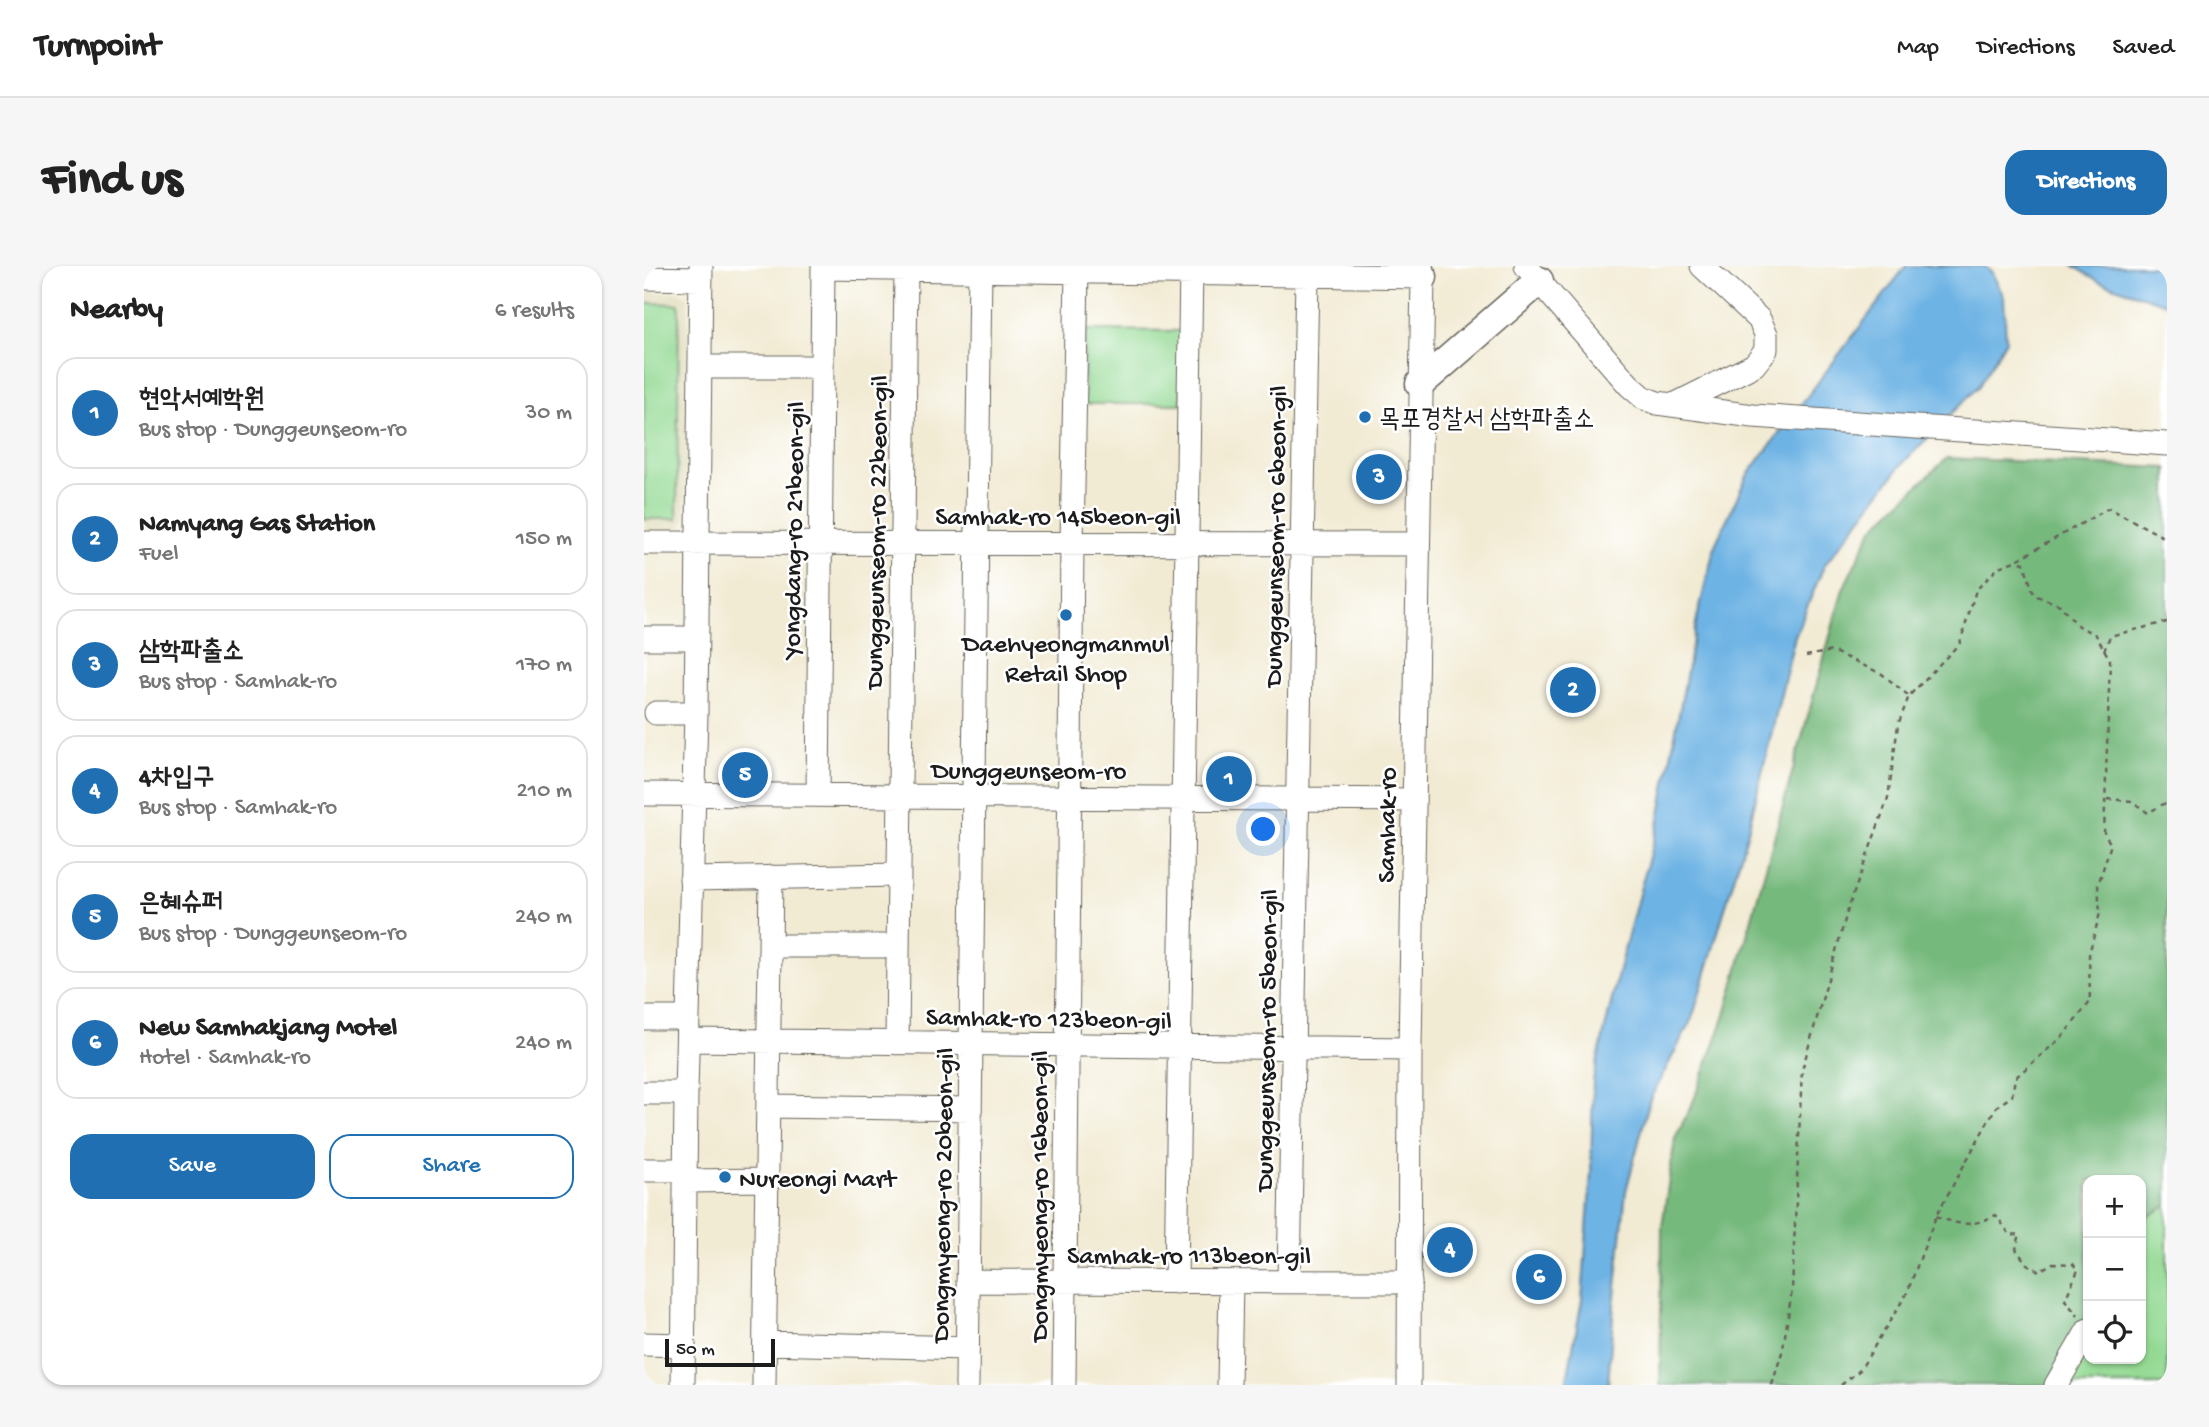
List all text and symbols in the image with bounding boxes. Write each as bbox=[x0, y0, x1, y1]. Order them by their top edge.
text: Turnpoint bbox=[35, 29, 160, 67]
text: Map bbox=[1897, 34, 1939, 63]
text: Directions bbox=[1977, 34, 2075, 63]
text: Saved bbox=[2113, 34, 2174, 63]
button: Directions bbox=[2005, 150, 2167, 215]
text: Find us bbox=[42, 153, 182, 211]
text: Nearby bbox=[70, 294, 163, 329]
text: 6 results bbox=[495, 298, 574, 325]
street label: Dunggeunseom-ro 22beon-gil bbox=[861, 375, 898, 691]
street label: Dunggeunseom-ro 6beon-gil bbox=[1260, 385, 1297, 689]
text: 현악서예학원 bbox=[139, 386, 265, 417]
text: 1 bbox=[90, 400, 100, 427]
text: 30 m bbox=[525, 400, 572, 427]
street label: Yongdang-ro 21beon-gil bbox=[779, 401, 814, 661]
place label: 목포경찰서 삼학파출소 bbox=[1379, 405, 1594, 437]
marker: 목포경찰서 삼학파출소 bbox=[1357, 409, 1373, 425]
text: Bus stop · Dunggeunseom-ro bbox=[139, 417, 407, 444]
pin: 3 bbox=[1356, 451, 1402, 503]
street label: Samhak-ro 145beon-gil bbox=[935, 504, 1181, 535]
text: Namyang Gas Station bbox=[139, 510, 375, 541]
text: 2 bbox=[89, 526, 101, 553]
text: 150 m bbox=[516, 526, 572, 553]
text: Fuel bbox=[139, 541, 179, 568]
marker: Daehyeongmanmul Retail Shop bbox=[1058, 607, 1074, 623]
place label: Daehyeongmanmul Retail Shop bbox=[960, 631, 1170, 692]
text: 삼학파출소 bbox=[139, 638, 244, 669]
text: 3 bbox=[89, 652, 101, 679]
text: 170 m bbox=[516, 652, 572, 679]
pin: 2 bbox=[1550, 664, 1596, 716]
text: Bus stop · Samhak-ro bbox=[139, 669, 337, 696]
pin: 5 bbox=[722, 749, 768, 801]
pin: 1 bbox=[1206, 753, 1252, 805]
street label: Dunggeunseom-ro bbox=[930, 758, 1126, 789]
text: 4차입구 bbox=[139, 764, 214, 795]
street label: Samhak-ro bbox=[1373, 767, 1406, 883]
text: 4 bbox=[90, 778, 100, 805]
text: 210 m bbox=[517, 778, 572, 805]
text: Bus stop · Samhak-ro bbox=[139, 795, 337, 822]
your location bbox=[1246, 812, 1280, 846]
street label: Dunggeunseom-ro 5beon-gil bbox=[1251, 889, 1288, 1193]
text: 은혜슈퍼 bbox=[139, 890, 223, 921]
text: 5 bbox=[89, 904, 101, 931]
text: 240 m bbox=[515, 904, 572, 931]
text: Bus stop · Dunggeunseom-ro bbox=[139, 921, 407, 948]
street label: Samhak-ro 123beon-gil bbox=[926, 1004, 1172, 1039]
text: New Samhakjang Motel bbox=[139, 1014, 397, 1045]
text: 6 bbox=[89, 1030, 101, 1057]
text: 240 m bbox=[515, 1030, 572, 1057]
text: Hotel · Samhak-ro bbox=[139, 1045, 311, 1072]
street label: Dongmyeong-ro 20beon-gil bbox=[927, 1047, 964, 1345]
street label: Dongmyeong-ro 16beon-gil bbox=[1027, 1051, 1058, 1343]
button: Save bbox=[70, 1134, 315, 1199]
button: Share bbox=[329, 1134, 574, 1199]
place label: Nureongi Mart bbox=[739, 1166, 898, 1197]
marker: Nureongi Mart bbox=[717, 1169, 733, 1185]
map controls bbox=[2083, 1175, 2146, 1364]
button: + bbox=[2083, 1175, 2146, 1238]
pin: 4 bbox=[1427, 1224, 1473, 1276]
button: − bbox=[2083, 1238, 2146, 1301]
street label: Samhak-ro 113beon-gil bbox=[1067, 1243, 1311, 1274]
pin: 6 bbox=[1516, 1251, 1562, 1303]
button: locate bbox=[2083, 1301, 2146, 1364]
scale bar bbox=[665, 1336, 775, 1368]
text: 50 m bbox=[676, 1339, 715, 1362]

